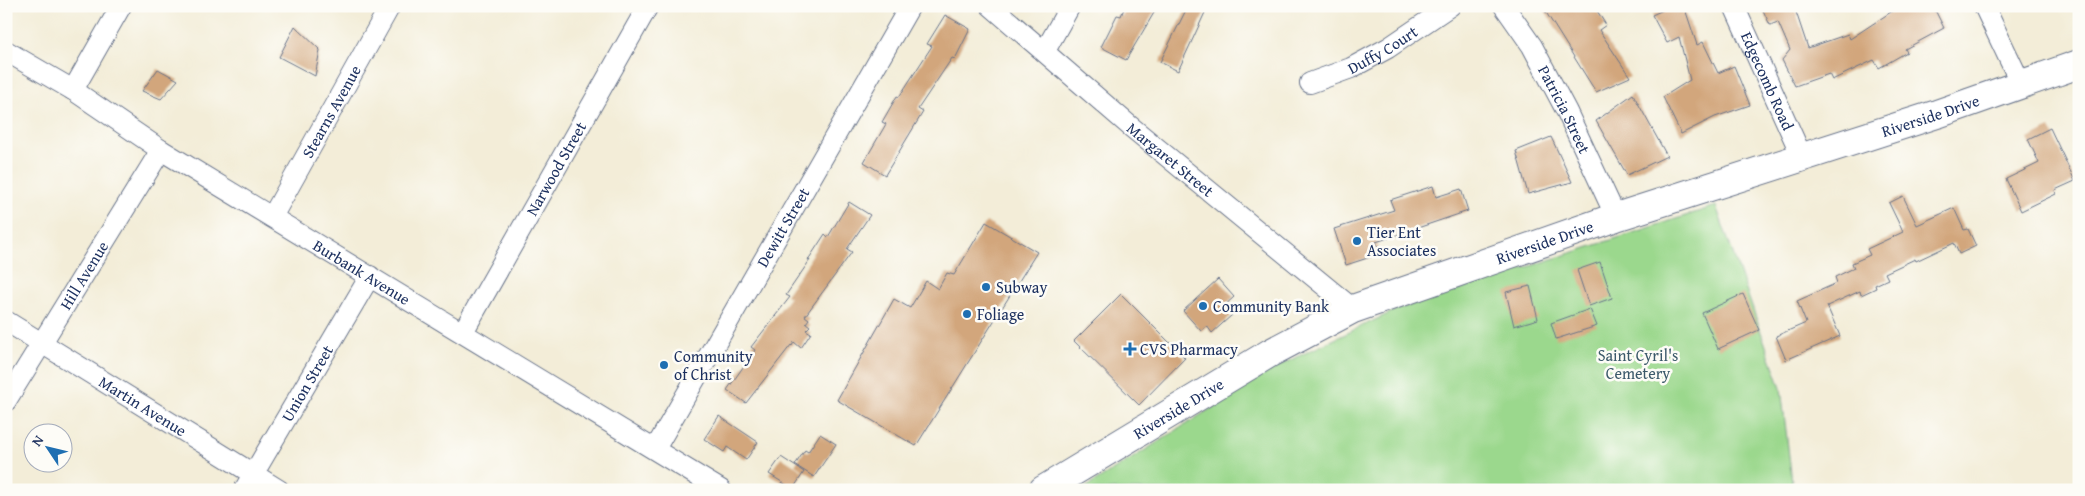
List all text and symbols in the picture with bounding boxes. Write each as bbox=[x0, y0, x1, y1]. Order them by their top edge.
street label: Duffy Court bbox=[1343, 19, 1423, 80]
street label: Edgecomb Road bbox=[1735, 28, 1801, 134]
street label: Stearns Avenue bbox=[295, 60, 367, 162]
street label: Patricia Street bbox=[1532, 61, 1597, 158]
street label: Riverside Drive bbox=[1878, 88, 1983, 143]
street label: Margaret Street bbox=[1122, 116, 1219, 202]
street label: Narwood Street bbox=[520, 117, 592, 220]
street label: Dewitt Street bbox=[750, 183, 815, 271]
street label: Riverside Drive bbox=[1493, 214, 1597, 270]
place label: Tier Ent Associates bbox=[1367, 220, 1436, 262]
street label: Burbank Avenue bbox=[309, 233, 415, 311]
marker: Tier Ent Associates bbox=[1351, 235, 1363, 247]
street label: Hill Avenue bbox=[53, 236, 114, 314]
place label: Subway bbox=[996, 275, 1047, 299]
marker: Subway bbox=[980, 281, 992, 293]
place label: Community Bank bbox=[1213, 294, 1330, 318]
marker: Community Bank bbox=[1197, 300, 1209, 312]
place label: Foliage bbox=[977, 302, 1024, 326]
marker: Foliage bbox=[961, 308, 973, 320]
place label: CVS Pharmacy bbox=[1140, 337, 1238, 361]
street label: Union Street bbox=[275, 340, 339, 426]
marker: CVS Pharmacy bbox=[1124, 343, 1136, 355]
park label: Saint Cyril's Cemetery bbox=[1598, 343, 1678, 385]
place label: Community of Christ bbox=[674, 344, 753, 386]
marker: Community of Christ bbox=[658, 359, 670, 371]
street label: Martin Avenue bbox=[94, 369, 191, 442]
street label: Riverside Drive bbox=[1128, 372, 1228, 445]
north arrow bbox=[22, 424, 72, 474]
text: N bbox=[26, 430, 49, 450]

